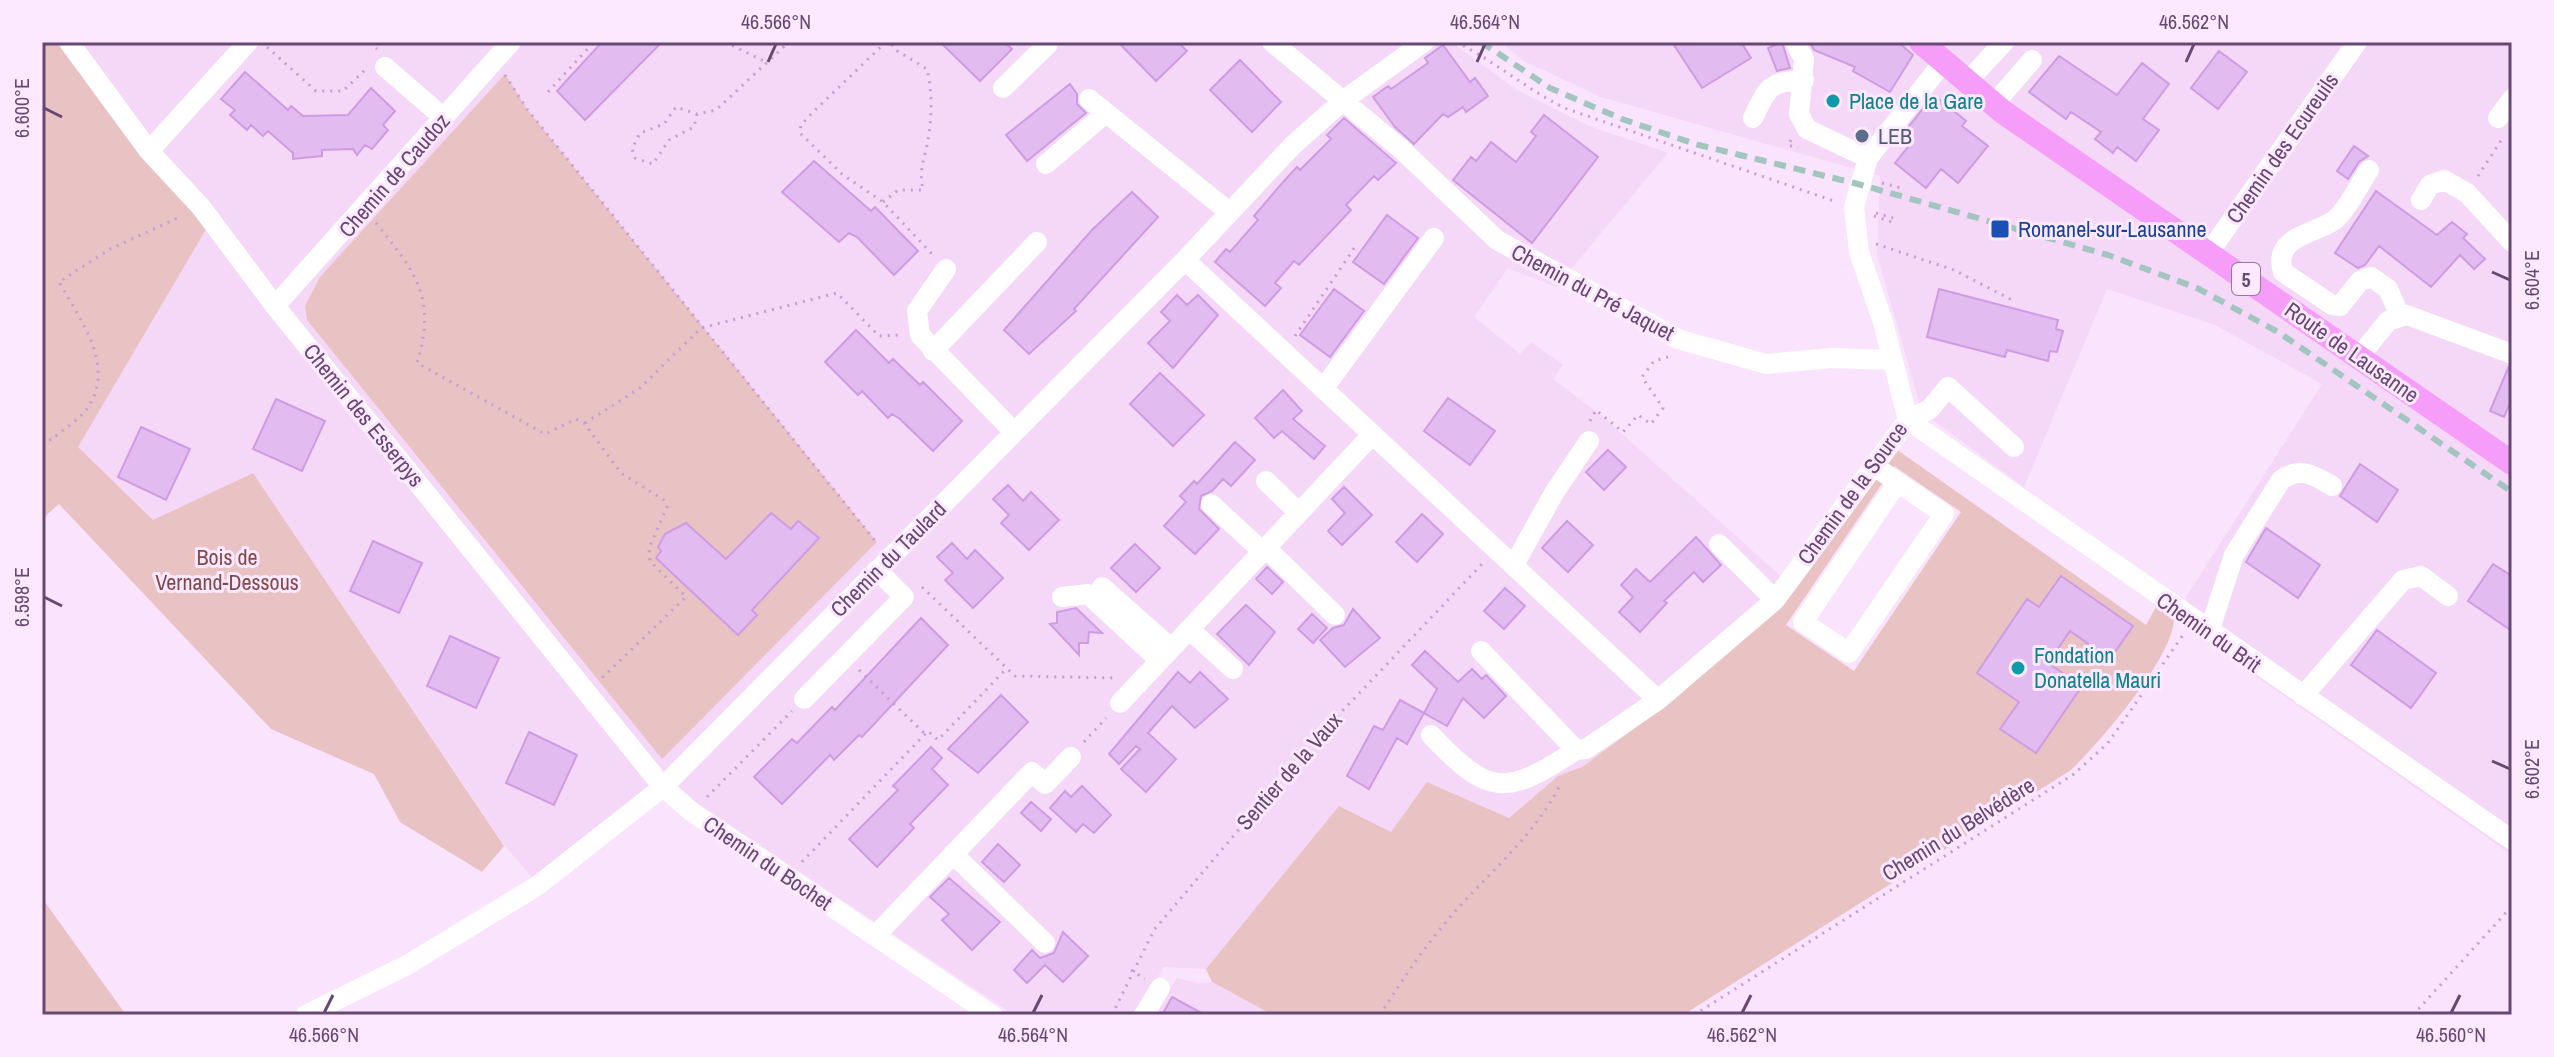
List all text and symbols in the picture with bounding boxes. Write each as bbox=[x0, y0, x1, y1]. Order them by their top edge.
text: 46.566°N bbox=[741, 8, 811, 35]
text: 46.564°N bbox=[1450, 8, 1520, 35]
text: 46.562°N bbox=[2159, 8, 2229, 35]
street label: Chemin des Ecureuils bbox=[2219, 67, 2345, 229]
text: 6.600°E bbox=[8, 78, 35, 138]
place label: Place de la Gare bbox=[1849, 86, 1983, 116]
marker: Place de la Gare bbox=[1824, 92, 1842, 110]
street label: Chemin de Caudoz bbox=[332, 107, 456, 243]
place label: LEB bbox=[1878, 121, 1912, 151]
marker: LEB bbox=[1853, 127, 1871, 145]
place label: Romanel-sur-Lausanne bbox=[2018, 214, 2207, 244]
marker: Romanel-sur-Lausanne bbox=[1989, 218, 2011, 240]
street label: Chemin du Pré Jaquet bbox=[1506, 236, 1680, 348]
text: 6.604°E bbox=[2518, 250, 2545, 310]
road number: 5 bbox=[2232, 263, 2260, 295]
street label: Route de Lausanne bbox=[2279, 295, 2425, 409]
street label: Chemin des Esserpys bbox=[297, 337, 431, 493]
street label: Chemin de la Source bbox=[1790, 416, 1914, 570]
street label: Chemin du Taulard bbox=[823, 494, 953, 624]
park label: Bois de Vernand-Dessous bbox=[155, 542, 299, 597]
text: 6.598°E bbox=[8, 567, 35, 627]
street label: Chemin du Brit bbox=[2151, 585, 2267, 679]
place label: Fondation Donatella Mauri bbox=[2034, 640, 2161, 695]
marker: Fondation Donatella Mauri bbox=[2009, 659, 2027, 677]
street label: Sentier de la Vaux bbox=[1229, 706, 1349, 836]
text: 6.602°E bbox=[2518, 739, 2545, 799]
street label: Chemin du Belvédère bbox=[1876, 770, 2040, 888]
street label: Chemin du Bochet bbox=[698, 809, 838, 917]
text: 46.566°N bbox=[289, 1021, 359, 1048]
text: 46.564°N bbox=[998, 1021, 1068, 1048]
text: 46.562°N bbox=[1707, 1021, 1777, 1048]
text: 46.560°N bbox=[2416, 1021, 2486, 1048]

